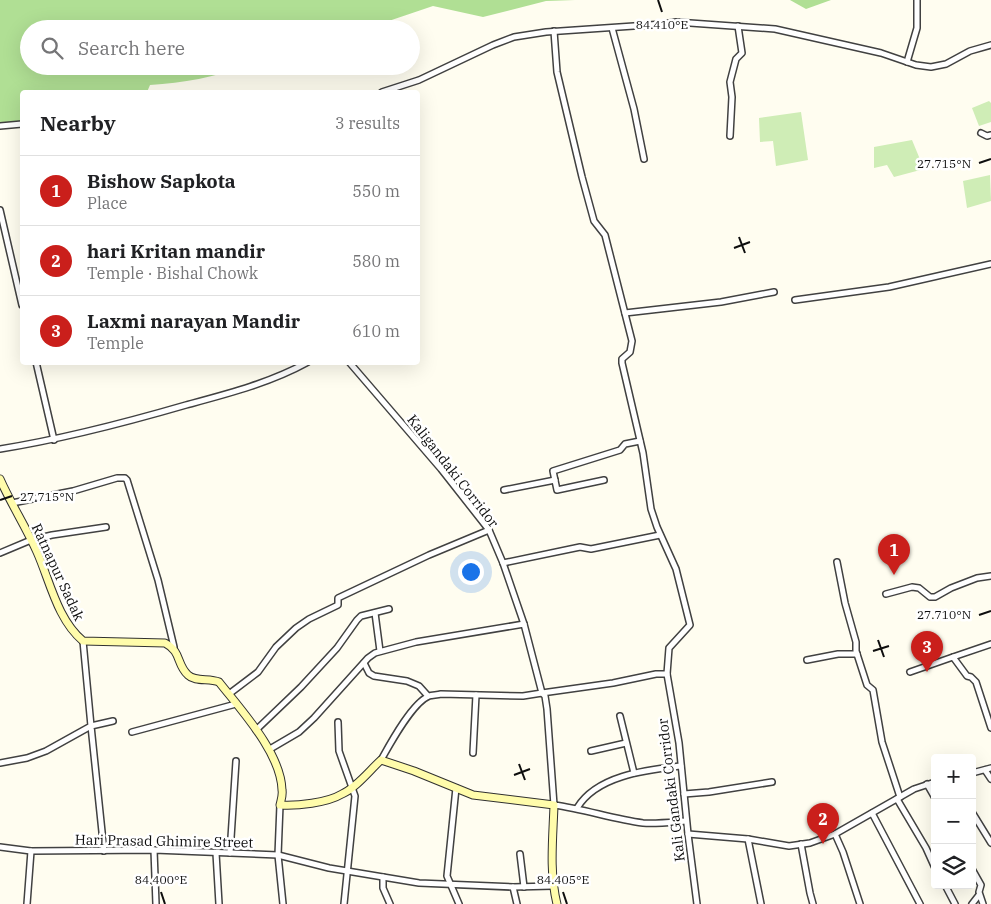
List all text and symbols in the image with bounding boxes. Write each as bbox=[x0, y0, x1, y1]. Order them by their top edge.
text: 84.410°E bbox=[636, 17, 688, 32]
search box bbox=[20, 20, 420, 75]
icon: search bbox=[38, 34, 66, 62]
text: Search here bbox=[78, 36, 185, 60]
text: Nearby bbox=[40, 109, 116, 137]
text: 3 results bbox=[335, 113, 400, 133]
text: 27.715°N bbox=[917, 156, 971, 171]
text: Bishow Sapkota bbox=[87, 169, 236, 193]
text: 1 bbox=[51, 181, 61, 201]
text: 550 m bbox=[352, 181, 400, 201]
text: Place bbox=[87, 193, 127, 213]
text: hari Kritan mandir bbox=[87, 239, 265, 263]
text: 2 bbox=[51, 251, 61, 271]
text: 580 m bbox=[352, 251, 400, 271]
text: Temple · Bishal Chowk bbox=[87, 263, 258, 283]
text: Laxmi narayan Mandir bbox=[87, 309, 300, 333]
text: 3 bbox=[51, 321, 61, 341]
text: 610 m bbox=[352, 321, 400, 341]
text: Temple bbox=[87, 333, 144, 353]
street label: Kaligandaki Corridor bbox=[403, 411, 503, 532]
text: 27.715°N bbox=[20, 489, 74, 504]
street label: Ratnapur Sadak bbox=[28, 520, 89, 624]
pin: 1 bbox=[878, 534, 910, 575]
your location bbox=[458, 559, 484, 585]
text: 27.710°N bbox=[917, 607, 971, 622]
pin: 3 bbox=[911, 631, 943, 672]
street label: Kali Gandaki Corridor bbox=[653, 717, 689, 863]
map controls bbox=[931, 754, 976, 889]
button: + bbox=[931, 754, 976, 799]
button: − bbox=[931, 799, 976, 844]
pin: 2 bbox=[807, 803, 839, 844]
street label: Hari Prasad Ghimire Street bbox=[75, 830, 253, 852]
button: layers bbox=[931, 844, 976, 889]
text: 84.400°E bbox=[135, 872, 187, 887]
text: 84.405°E bbox=[537, 872, 589, 887]

